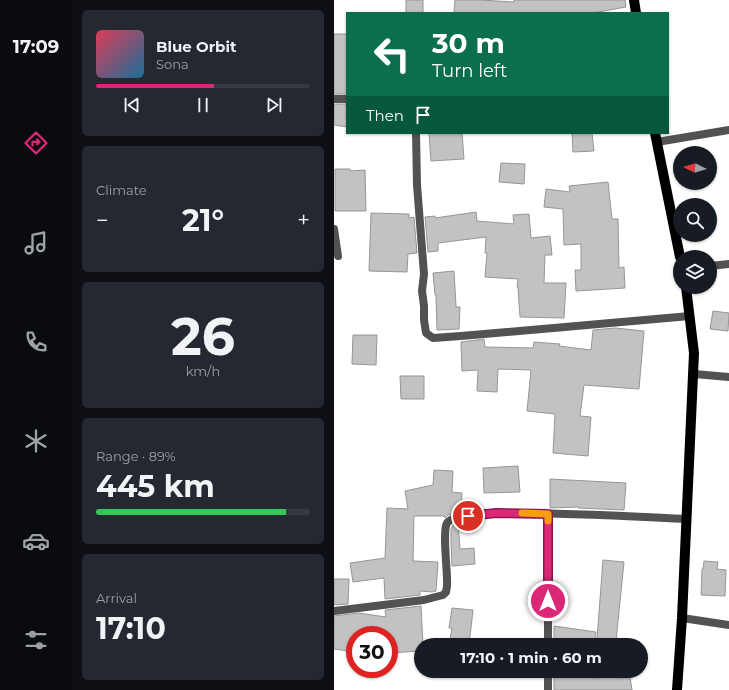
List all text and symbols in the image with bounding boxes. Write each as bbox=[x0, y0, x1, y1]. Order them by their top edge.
text: 30 m bbox=[432, 26, 505, 60]
icon: left bbox=[366, 28, 418, 80]
text: 17:09 bbox=[13, 36, 59, 58]
text: Blue Orbit bbox=[156, 37, 236, 56]
text: Sona bbox=[156, 56, 189, 72]
text: Turn left bbox=[432, 60, 507, 82]
icon: previous bbox=[121, 94, 143, 116]
icon: pause bbox=[192, 94, 214, 116]
icon: next bbox=[263, 94, 285, 116]
icon: arrive bbox=[412, 104, 434, 126]
text: Then bbox=[366, 106, 404, 125]
icon: directions bbox=[22, 129, 50, 157]
north arrow bbox=[673, 146, 717, 190]
map controls bbox=[673, 146, 717, 294]
text: Climate bbox=[96, 182, 147, 198]
button: search bbox=[673, 198, 717, 242]
text: 21° bbox=[182, 202, 224, 239]
text: − bbox=[96, 207, 109, 234]
text: + bbox=[297, 207, 310, 234]
icon: music bbox=[22, 229, 50, 257]
button: layers bbox=[673, 250, 717, 294]
text: 26 bbox=[171, 305, 235, 368]
icon: phone bbox=[22, 328, 50, 356]
text: km/h bbox=[186, 363, 220, 379]
icon: climate bbox=[22, 427, 50, 455]
text: Range · 89% bbox=[96, 448, 176, 464]
text: 445 km bbox=[96, 468, 215, 505]
pin bbox=[451, 499, 485, 533]
icon: arrive bbox=[457, 505, 479, 527]
icon: car bbox=[22, 527, 50, 555]
position arrow bbox=[527, 580, 569, 622]
text: Arrival bbox=[96, 590, 137, 606]
text: 17:10 bbox=[96, 610, 166, 647]
icon: filters bbox=[22, 626, 50, 654]
speed limit sign: 30 bbox=[346, 626, 398, 678]
text: 17:10 · 1 min · 60 m bbox=[460, 648, 602, 667]

